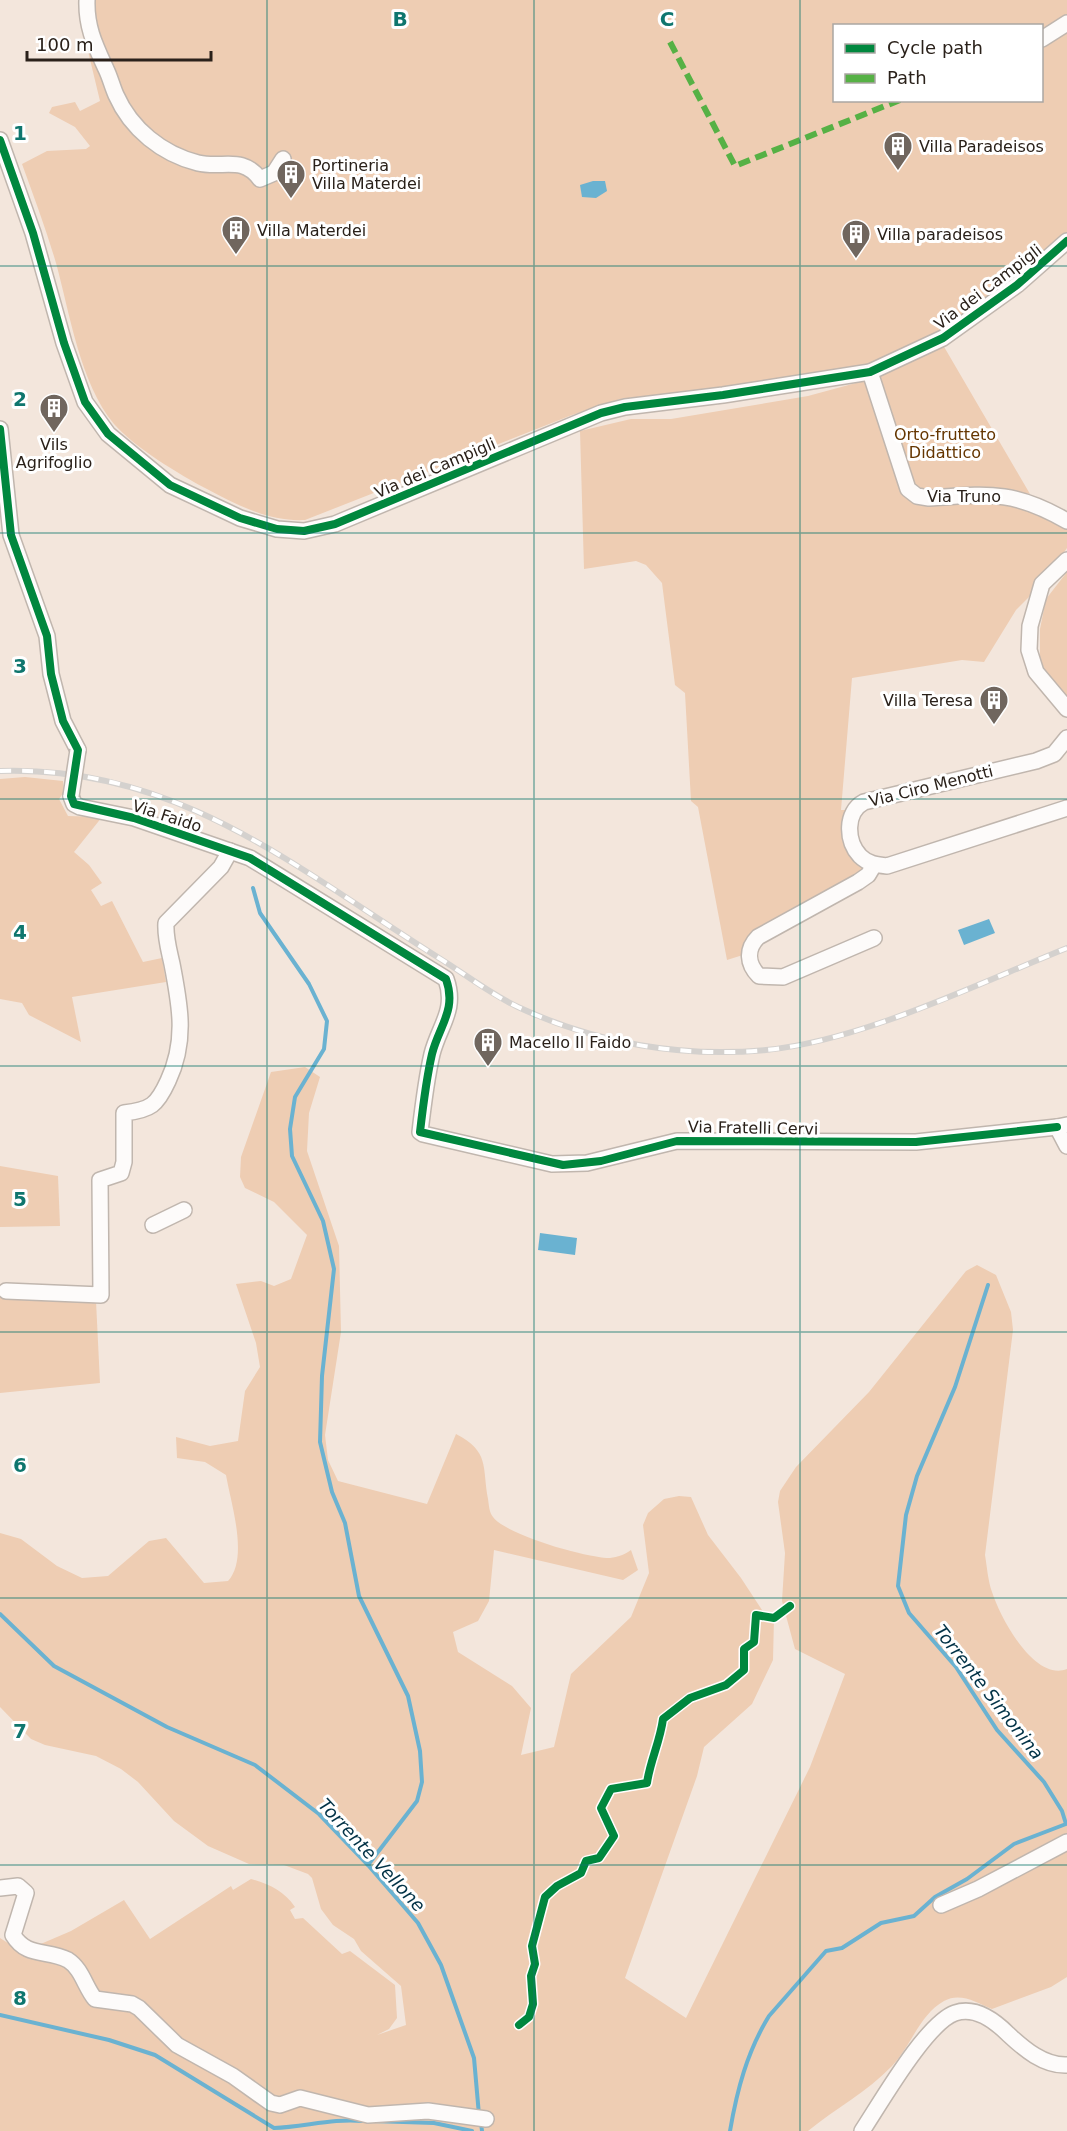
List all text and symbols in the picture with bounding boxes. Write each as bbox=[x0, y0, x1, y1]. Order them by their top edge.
text: B bbox=[392, 7, 408, 31]
text: C bbox=[660, 7, 674, 31]
scale bar bbox=[27, 24, 212, 62]
legend bbox=[833, 24, 1043, 102]
text: 100 m bbox=[36, 34, 94, 55]
text: Cycle path bbox=[887, 37, 983, 58]
text: Path bbox=[887, 67, 927, 88]
text: 1 bbox=[13, 121, 27, 145]
building icon: Villa Paradeisos bbox=[882, 130, 914, 172]
place label: Villa Paradeisos bbox=[919, 137, 1044, 156]
place label: Portineria Villa Materdei bbox=[312, 156, 421, 193]
building icon: Portineria Villa Materdei bbox=[275, 158, 307, 200]
building icon: Villa Materdei bbox=[220, 214, 252, 256]
building icon: Villa paradeisos bbox=[840, 218, 872, 260]
place label: Villa Materdei bbox=[257, 221, 366, 240]
place label: Villa paradeisos bbox=[877, 225, 1003, 244]
street label: Via dei Campigli bbox=[931, 240, 1045, 334]
text: 2 bbox=[13, 387, 27, 411]
building icon: Vils Agrifoglio bbox=[38, 392, 70, 434]
park label: Orto-frutteto Didattico bbox=[894, 425, 996, 462]
street label: Via dei Campigli bbox=[372, 434, 498, 502]
place label: Vils Agrifoglio bbox=[16, 435, 92, 472]
street label: Via Truno bbox=[927, 487, 1001, 506]
text: 3 bbox=[13, 654, 27, 678]
building icon: Villa Teresa bbox=[978, 684, 1010, 726]
place label: Villa Teresa bbox=[883, 691, 973, 710]
street label: Via Ciro Menotti bbox=[867, 761, 995, 811]
street label: Via Faido bbox=[130, 796, 204, 836]
text: 4 bbox=[13, 920, 27, 944]
building icon: Macello Il Faido bbox=[472, 1026, 504, 1068]
place label: Macello Il Faido bbox=[509, 1033, 631, 1052]
street label: Via Fratelli Cervi bbox=[688, 1117, 818, 1139]
text: 5 bbox=[13, 1187, 27, 1211]
text: 6 bbox=[13, 1453, 27, 1477]
water label: Torrente Simonina bbox=[930, 1621, 1048, 1763]
text: 7 bbox=[13, 1719, 27, 1743]
water label: Torrente Vellone bbox=[314, 1794, 430, 1916]
text: 8 bbox=[13, 1986, 27, 2010]

